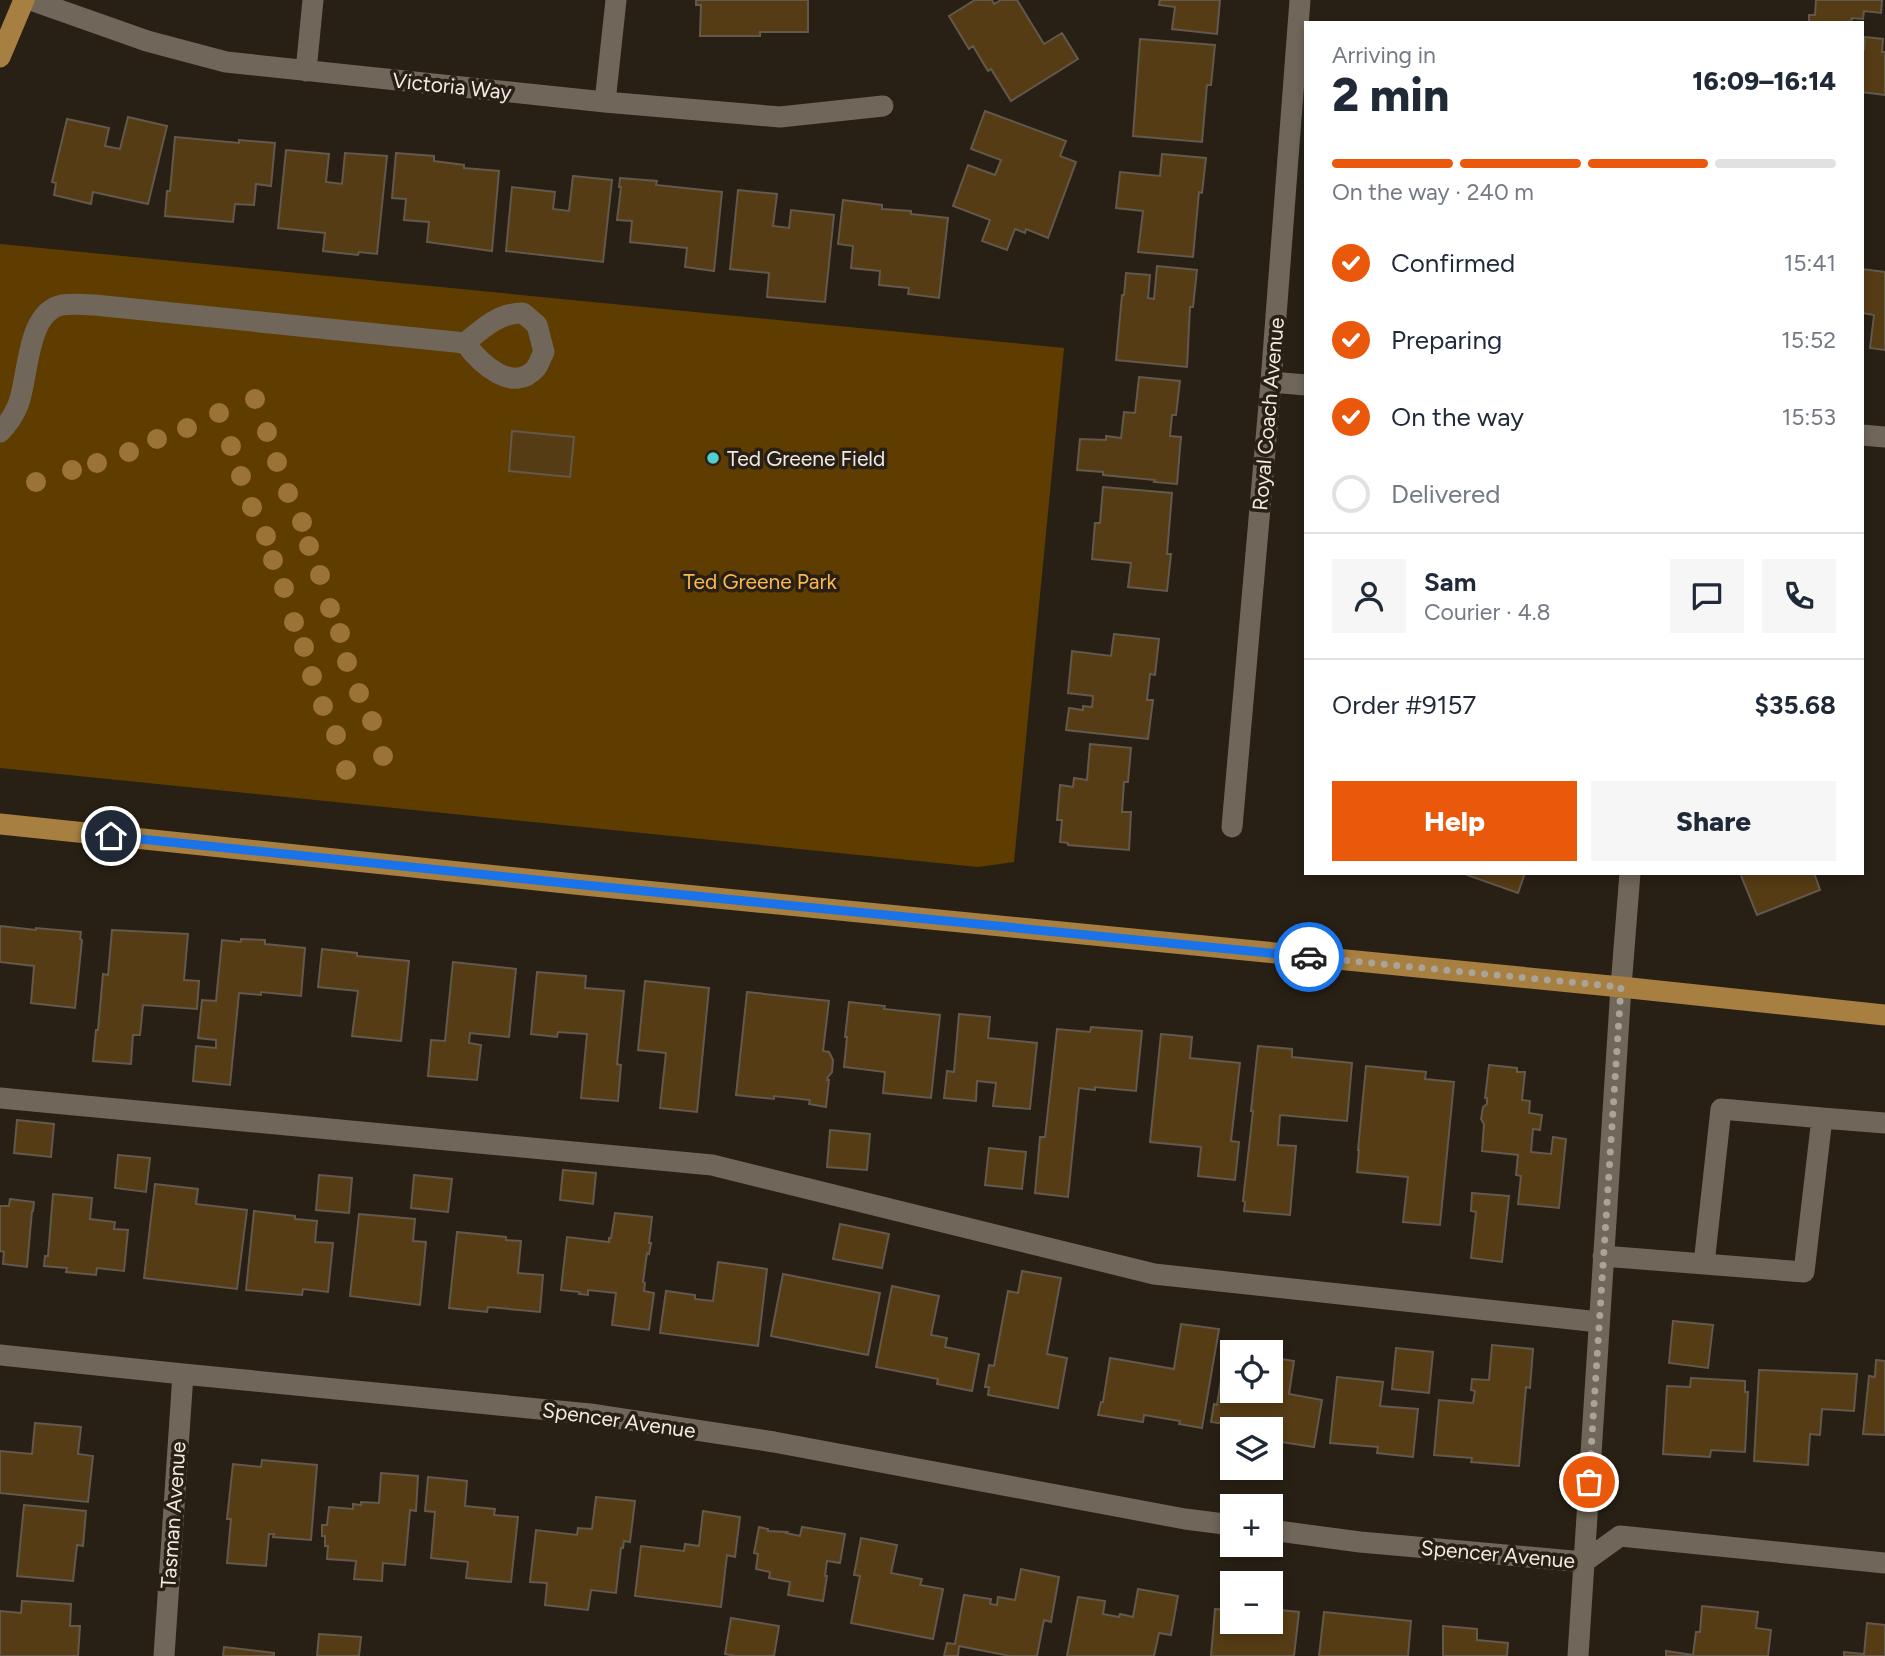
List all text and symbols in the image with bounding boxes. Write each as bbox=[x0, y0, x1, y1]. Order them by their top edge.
text: Arriving in bbox=[1332, 41, 1436, 69]
text: 16:09–16:14 bbox=[1692, 65, 1836, 97]
street label: Victoria Way bbox=[391, 67, 513, 105]
text: 2 min bbox=[1332, 67, 1449, 123]
text: On the way · 240 m bbox=[1332, 178, 1534, 206]
icon: check bbox=[1332, 244, 1370, 282]
text: Confirmed bbox=[1391, 247, 1515, 279]
text: 15:41 bbox=[1784, 249, 1836, 277]
street label: Royal Coach Avenue bbox=[1247, 316, 1289, 512]
icon: check bbox=[1332, 321, 1370, 359]
text: Preparing bbox=[1391, 324, 1502, 356]
text: 15:52 bbox=[1781, 326, 1836, 354]
icon: check bbox=[1332, 398, 1370, 436]
text: On the way bbox=[1391, 401, 1524, 433]
text: 15:53 bbox=[1782, 403, 1836, 431]
place label: Ted Greene Field bbox=[727, 446, 885, 471]
marker: Ted Greene Field bbox=[705, 450, 721, 466]
text: Delivered bbox=[1391, 478, 1500, 510]
button: person bbox=[1332, 559, 1406, 633]
button: chat bbox=[1670, 559, 1744, 633]
button: phone bbox=[1762, 559, 1836, 633]
text: Sam bbox=[1424, 566, 1476, 598]
park label: Ted Greene Park bbox=[683, 569, 838, 594]
text: Courier · 4.8 bbox=[1424, 598, 1551, 626]
text: Order #9157 bbox=[1332, 689, 1476, 721]
text: $35.68 bbox=[1755, 689, 1836, 721]
button: Help bbox=[1332, 781, 1577, 861]
button: Share bbox=[1591, 781, 1836, 861]
pin bbox=[81, 806, 141, 866]
icon: home bbox=[92, 817, 130, 855]
courier bbox=[1274, 922, 1344, 992]
icon: car bbox=[1290, 938, 1328, 976]
map controls bbox=[1220, 1340, 1283, 1634]
button: locate bbox=[1220, 1340, 1283, 1403]
street label: Spencer Avenue bbox=[541, 1397, 697, 1443]
button: layers bbox=[1220, 1417, 1283, 1480]
street label: Tasman Avenue bbox=[155, 1441, 191, 1589]
pin bbox=[1559, 1452, 1619, 1512]
icon: bag bbox=[1570, 1463, 1608, 1501]
button: + bbox=[1220, 1494, 1283, 1557]
street label: Spencer Avenue bbox=[1420, 1535, 1576, 1573]
button: − bbox=[1220, 1571, 1283, 1634]

